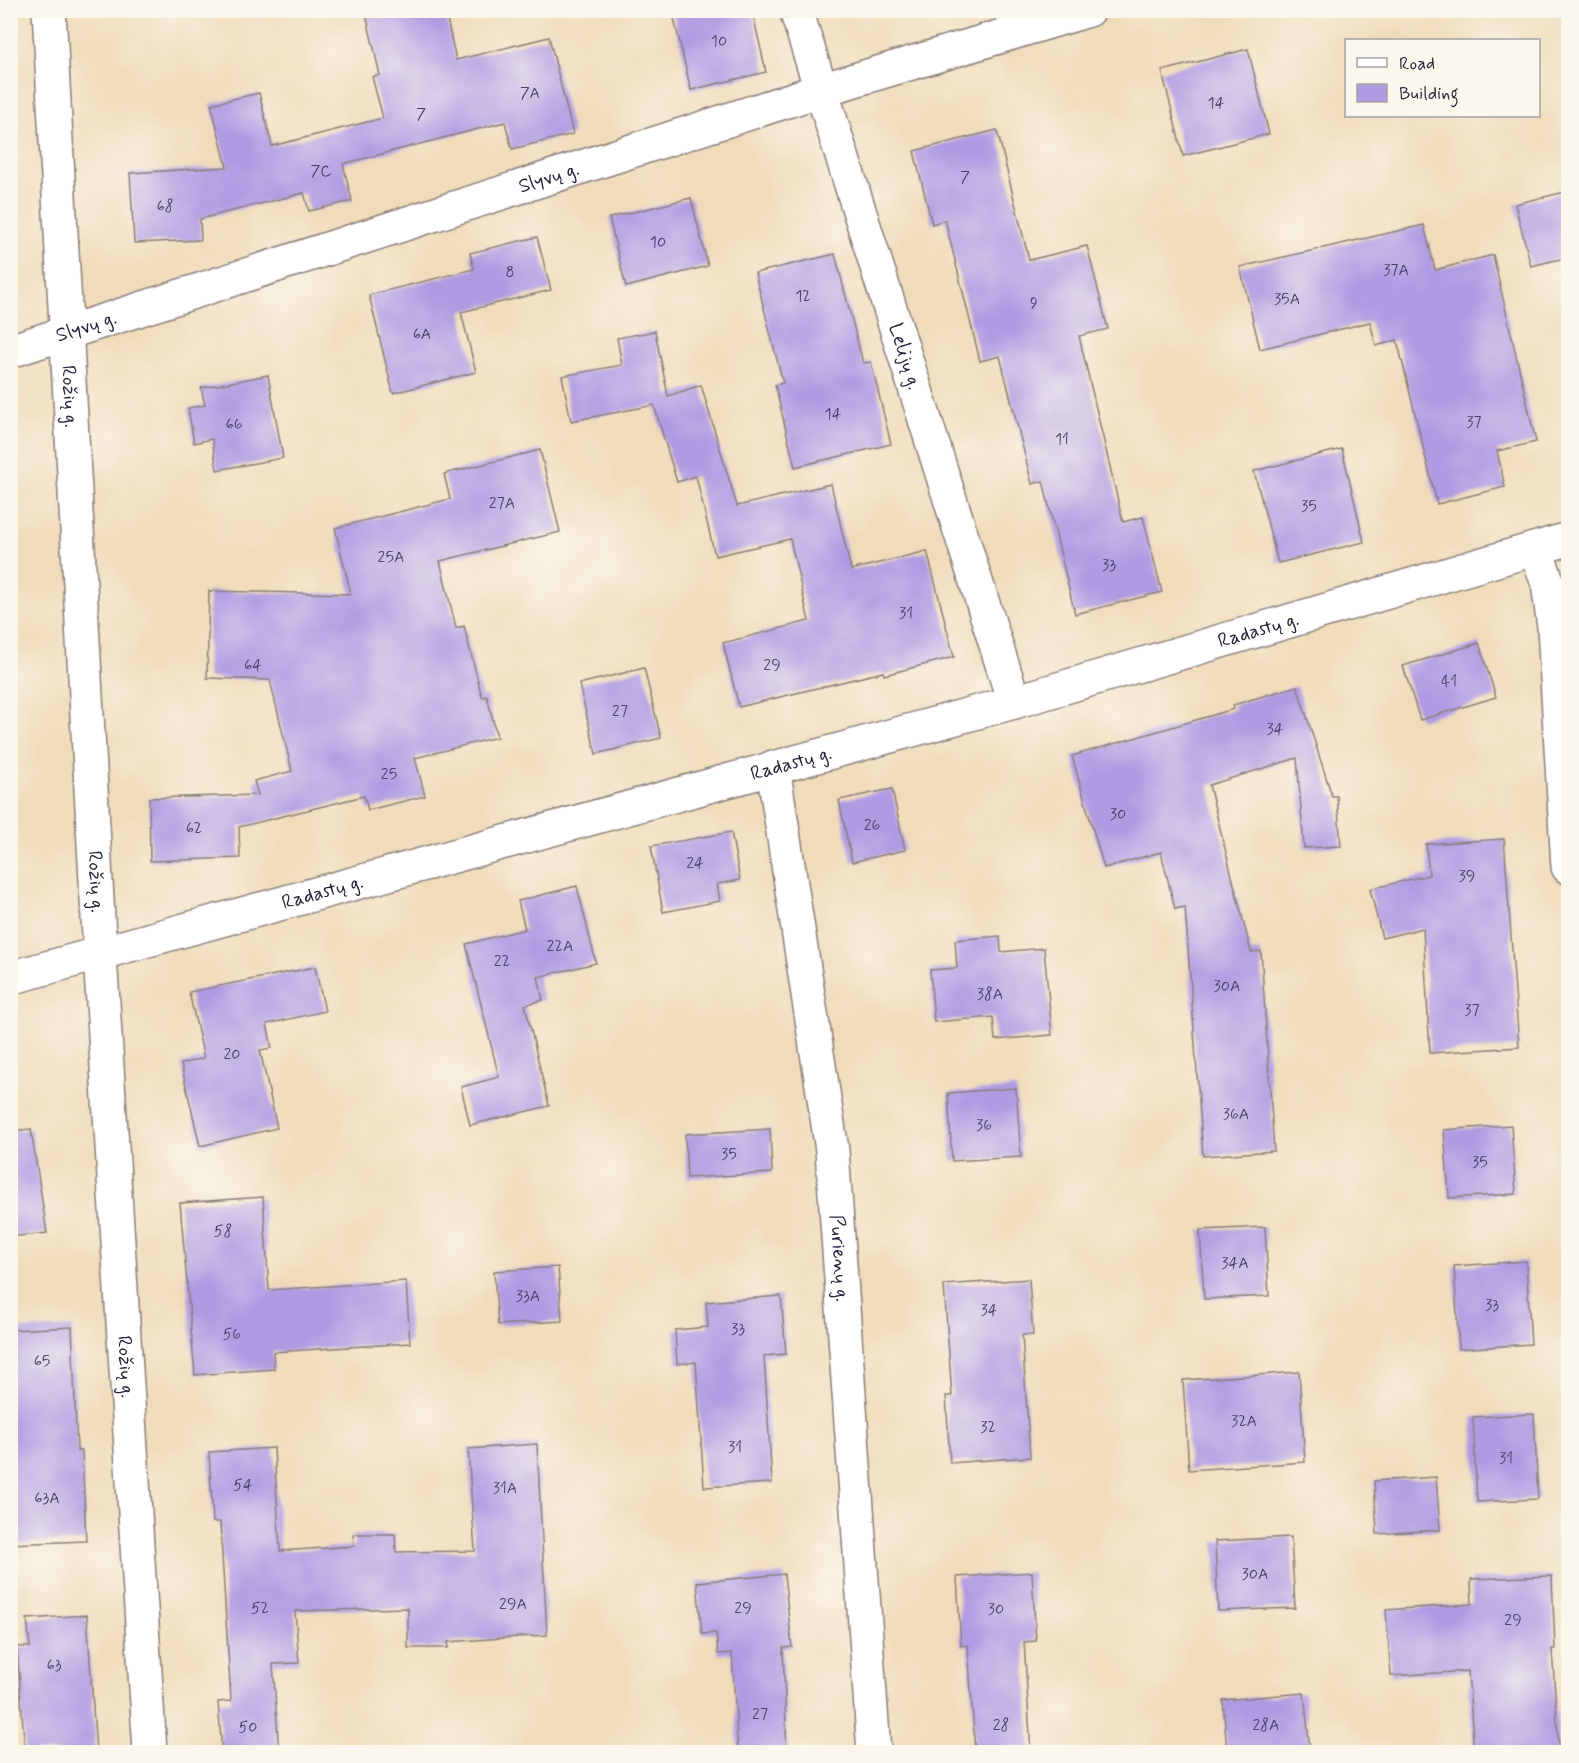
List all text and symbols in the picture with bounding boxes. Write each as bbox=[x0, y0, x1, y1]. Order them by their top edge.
house number: 10 bbox=[711, 31, 727, 52]
legend bbox=[1345, 39, 1540, 117]
text: Road bbox=[1399, 52, 1435, 76]
text: Building bbox=[1399, 82, 1459, 108]
house number: 7A bbox=[520, 83, 540, 104]
house number: 14 bbox=[1208, 93, 1225, 114]
house number: 7 bbox=[416, 104, 426, 125]
street label: Slyvų g. bbox=[515, 155, 583, 200]
house number: 7C bbox=[310, 161, 332, 182]
house number: 7 bbox=[960, 167, 970, 188]
house number: 68 bbox=[157, 196, 173, 217]
house number: 10 bbox=[650, 232, 666, 253]
house number: 37A bbox=[1383, 260, 1409, 281]
house number: 8 bbox=[505, 262, 515, 283]
house number: 12 bbox=[795, 286, 811, 307]
house number: 35A bbox=[1274, 289, 1300, 310]
house number: 9 bbox=[1030, 293, 1038, 314]
street label: Slyvų g. bbox=[52, 304, 120, 349]
street label: Lelijų g. bbox=[882, 320, 928, 393]
house number: 6A bbox=[413, 324, 431, 345]
street label: Rožių g. bbox=[55, 365, 85, 428]
house number: 14 bbox=[825, 404, 842, 425]
house number: 37 bbox=[1466, 412, 1482, 433]
house number: 66 bbox=[225, 414, 243, 435]
house number: 11 bbox=[1055, 429, 1069, 450]
house number: 27A bbox=[489, 493, 515, 514]
house number: 35 bbox=[1301, 496, 1317, 517]
house number: 25A bbox=[378, 547, 404, 568]
house number: 33 bbox=[1102, 555, 1116, 576]
house number: 31 bbox=[899, 603, 913, 624]
street label: Radastų g. bbox=[1215, 605, 1302, 655]
house number: 64 bbox=[244, 655, 262, 676]
house number: 29 bbox=[763, 655, 781, 676]
house number: 41 bbox=[1441, 671, 1457, 692]
house number: 27 bbox=[612, 701, 628, 722]
house number: 34 bbox=[1267, 719, 1284, 740]
street label: Radastų g. bbox=[747, 739, 835, 787]
house number: 25 bbox=[381, 764, 397, 785]
house number: 30 bbox=[1110, 804, 1126, 825]
house number: 26 bbox=[864, 815, 880, 836]
house number: 62 bbox=[186, 818, 202, 839]
street label: Rožių g. bbox=[81, 850, 111, 914]
house number: 24 bbox=[686, 853, 704, 874]
house number: 39 bbox=[1459, 866, 1475, 887]
street label: Radastų g. bbox=[279, 868, 366, 916]
house number: 22A bbox=[547, 936, 573, 957]
house number: 22 bbox=[494, 951, 510, 972]
house number: 30A bbox=[1214, 976, 1240, 997]
house number: 38A bbox=[977, 984, 1003, 1005]
house number: 37 bbox=[1464, 1000, 1480, 1021]
house number: 20 bbox=[224, 1044, 241, 1065]
house number: 36A bbox=[1223, 1104, 1249, 1125]
house number: 36 bbox=[976, 1115, 992, 1136]
house number: 35 bbox=[721, 1144, 737, 1165]
house number: 35 bbox=[1472, 1152, 1488, 1173]
street label: Purienų g. bbox=[823, 1214, 856, 1303]
house number: 58 bbox=[214, 1221, 232, 1242]
house number: 34A bbox=[1221, 1253, 1249, 1274]
house number: 33A bbox=[516, 1286, 540, 1307]
house number: 33 bbox=[1485, 1295, 1499, 1316]
house number: 34 bbox=[981, 1300, 998, 1321]
house number: 33 bbox=[731, 1319, 745, 1340]
house number: 56 bbox=[223, 1324, 241, 1345]
street label: Rožių g. bbox=[110, 1335, 141, 1399]
house number: 65 bbox=[34, 1351, 50, 1372]
house number: 32A bbox=[1231, 1411, 1257, 1432]
house number: 32 bbox=[980, 1417, 996, 1438]
house number: 31 bbox=[728, 1437, 742, 1458]
house number: 31 bbox=[1499, 1448, 1513, 1469]
house number: 54 bbox=[233, 1475, 253, 1496]
house number: 31A bbox=[493, 1478, 517, 1499]
house number: 63A bbox=[34, 1488, 60, 1509]
house number: 30A bbox=[1242, 1564, 1268, 1585]
house number: 29A bbox=[499, 1594, 527, 1615]
house number: 52 bbox=[251, 1598, 269, 1619]
house number: 29 bbox=[734, 1598, 752, 1619]
house number: 30 bbox=[988, 1599, 1004, 1620]
house number: 29 bbox=[1504, 1610, 1522, 1631]
house number: 63 bbox=[47, 1655, 62, 1676]
house number: 27 bbox=[752, 1704, 768, 1725]
house number: 28 bbox=[993, 1715, 1009, 1736]
house number: 28A bbox=[1252, 1715, 1280, 1736]
house number: 50 bbox=[239, 1717, 257, 1738]

